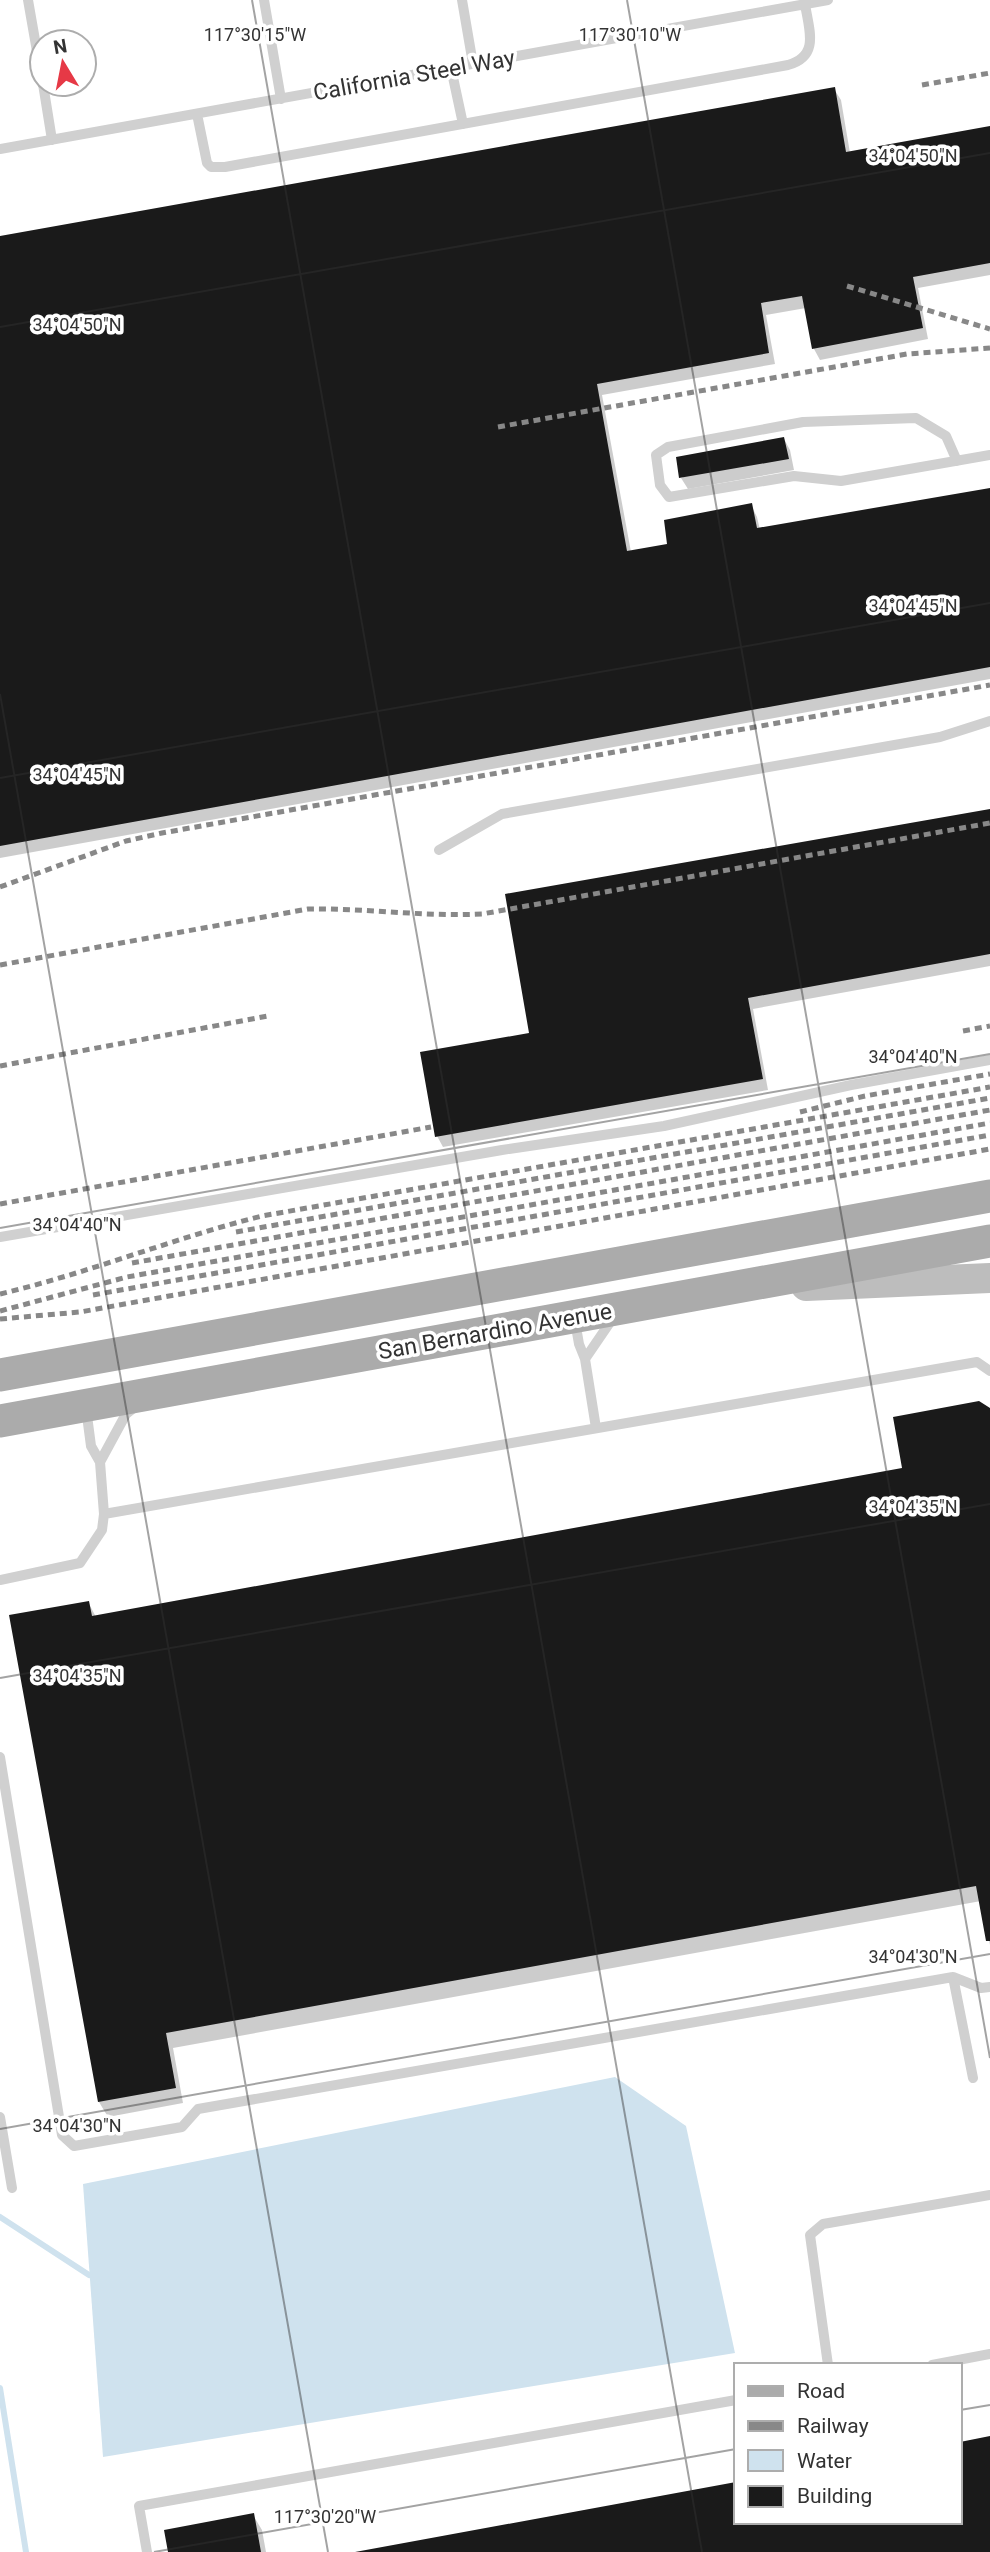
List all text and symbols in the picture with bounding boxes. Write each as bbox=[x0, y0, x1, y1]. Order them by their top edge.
text: 117°30'15"W bbox=[204, 24, 306, 45]
text: 117°30'10"W bbox=[579, 24, 681, 45]
north arrow bbox=[28, 28, 98, 98]
text: N bbox=[52, 34, 69, 59]
street label: California Steel Way bbox=[311, 44, 517, 107]
text: 34°04'50"N bbox=[868, 145, 958, 166]
text: 34°04'50"N bbox=[32, 314, 122, 335]
text: 34°04'45"N bbox=[868, 595, 958, 616]
text: 34°04'45"N bbox=[32, 764, 122, 785]
text: 34°04'40"N bbox=[868, 1046, 958, 1067]
text: 34°04'40"N bbox=[32, 1214, 122, 1235]
street label: San Bernardino Avenue bbox=[376, 1298, 614, 1365]
text: 34°04'35"N bbox=[868, 1496, 958, 1517]
text: 34°04'35"N bbox=[32, 1665, 122, 1686]
text: 34°04'30"N bbox=[868, 1946, 958, 1967]
text: 34°04'30"N bbox=[32, 2115, 122, 2136]
legend bbox=[734, 2363, 962, 2524]
text: Road bbox=[797, 2379, 845, 2403]
text: Railway bbox=[797, 2414, 869, 2438]
text: Water bbox=[797, 2449, 852, 2473]
text: Building bbox=[797, 2484, 872, 2508]
text: 117°30'20"W bbox=[274, 2506, 376, 2527]

